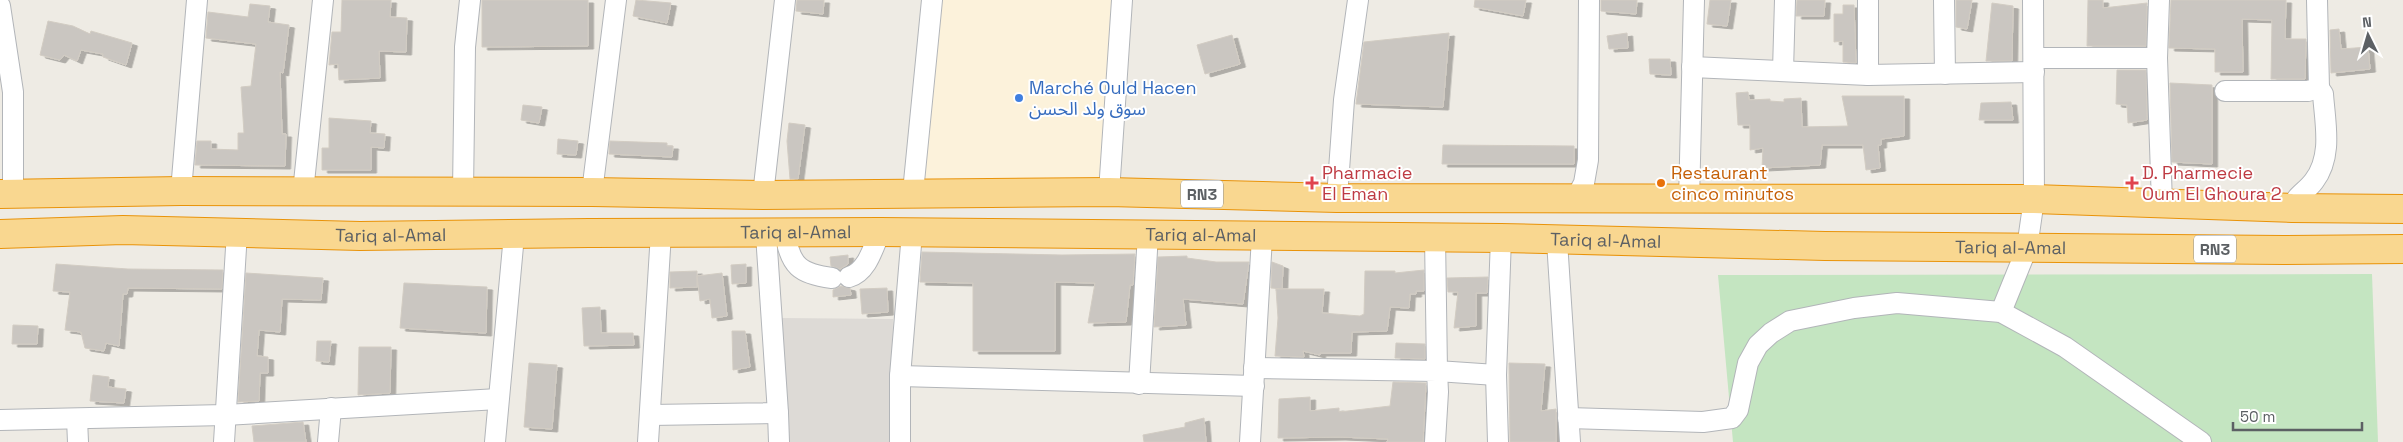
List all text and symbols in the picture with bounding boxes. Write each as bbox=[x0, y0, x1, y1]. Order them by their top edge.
north arrow bbox=[2343, 10, 2393, 60]
text: N bbox=[2361, 13, 2372, 31]
place label: Marché Ould Hacen سوق ولد الحسن bbox=[1029, 76, 1197, 120]
marker: Marché Ould Hacen سوق ولد الحسن bbox=[1013, 92, 1025, 104]
place label: Pharmacie El Eman bbox=[1322, 161, 1412, 205]
place label: Restaurant cinco minutos bbox=[1671, 161, 1794, 205]
place label: D. Pharmecie Oum El Ghoura 2 bbox=[2142, 161, 2282, 205]
marker: Pharmacie El Eman bbox=[1306, 177, 1318, 189]
marker: Restaurant cinco minutos bbox=[1655, 177, 1667, 189]
marker: D. Pharmecie Oum El Ghoura 2 bbox=[2126, 177, 2138, 189]
road number: RN3 bbox=[1181, 180, 1223, 208]
street label: Tariq al-Amal bbox=[740, 220, 851, 243]
street label: Tariq al-Amal bbox=[335, 223, 447, 247]
street label: Tariq al-Amal bbox=[1145, 223, 1257, 247]
street label: Tariq al-Amal bbox=[1550, 227, 1662, 253]
street label: Tariq al-Amal bbox=[1955, 235, 2066, 259]
road number: RN3 bbox=[2194, 235, 2236, 262]
scale bar bbox=[2233, 400, 2362, 432]
text: 50 m bbox=[2240, 407, 2275, 426]

